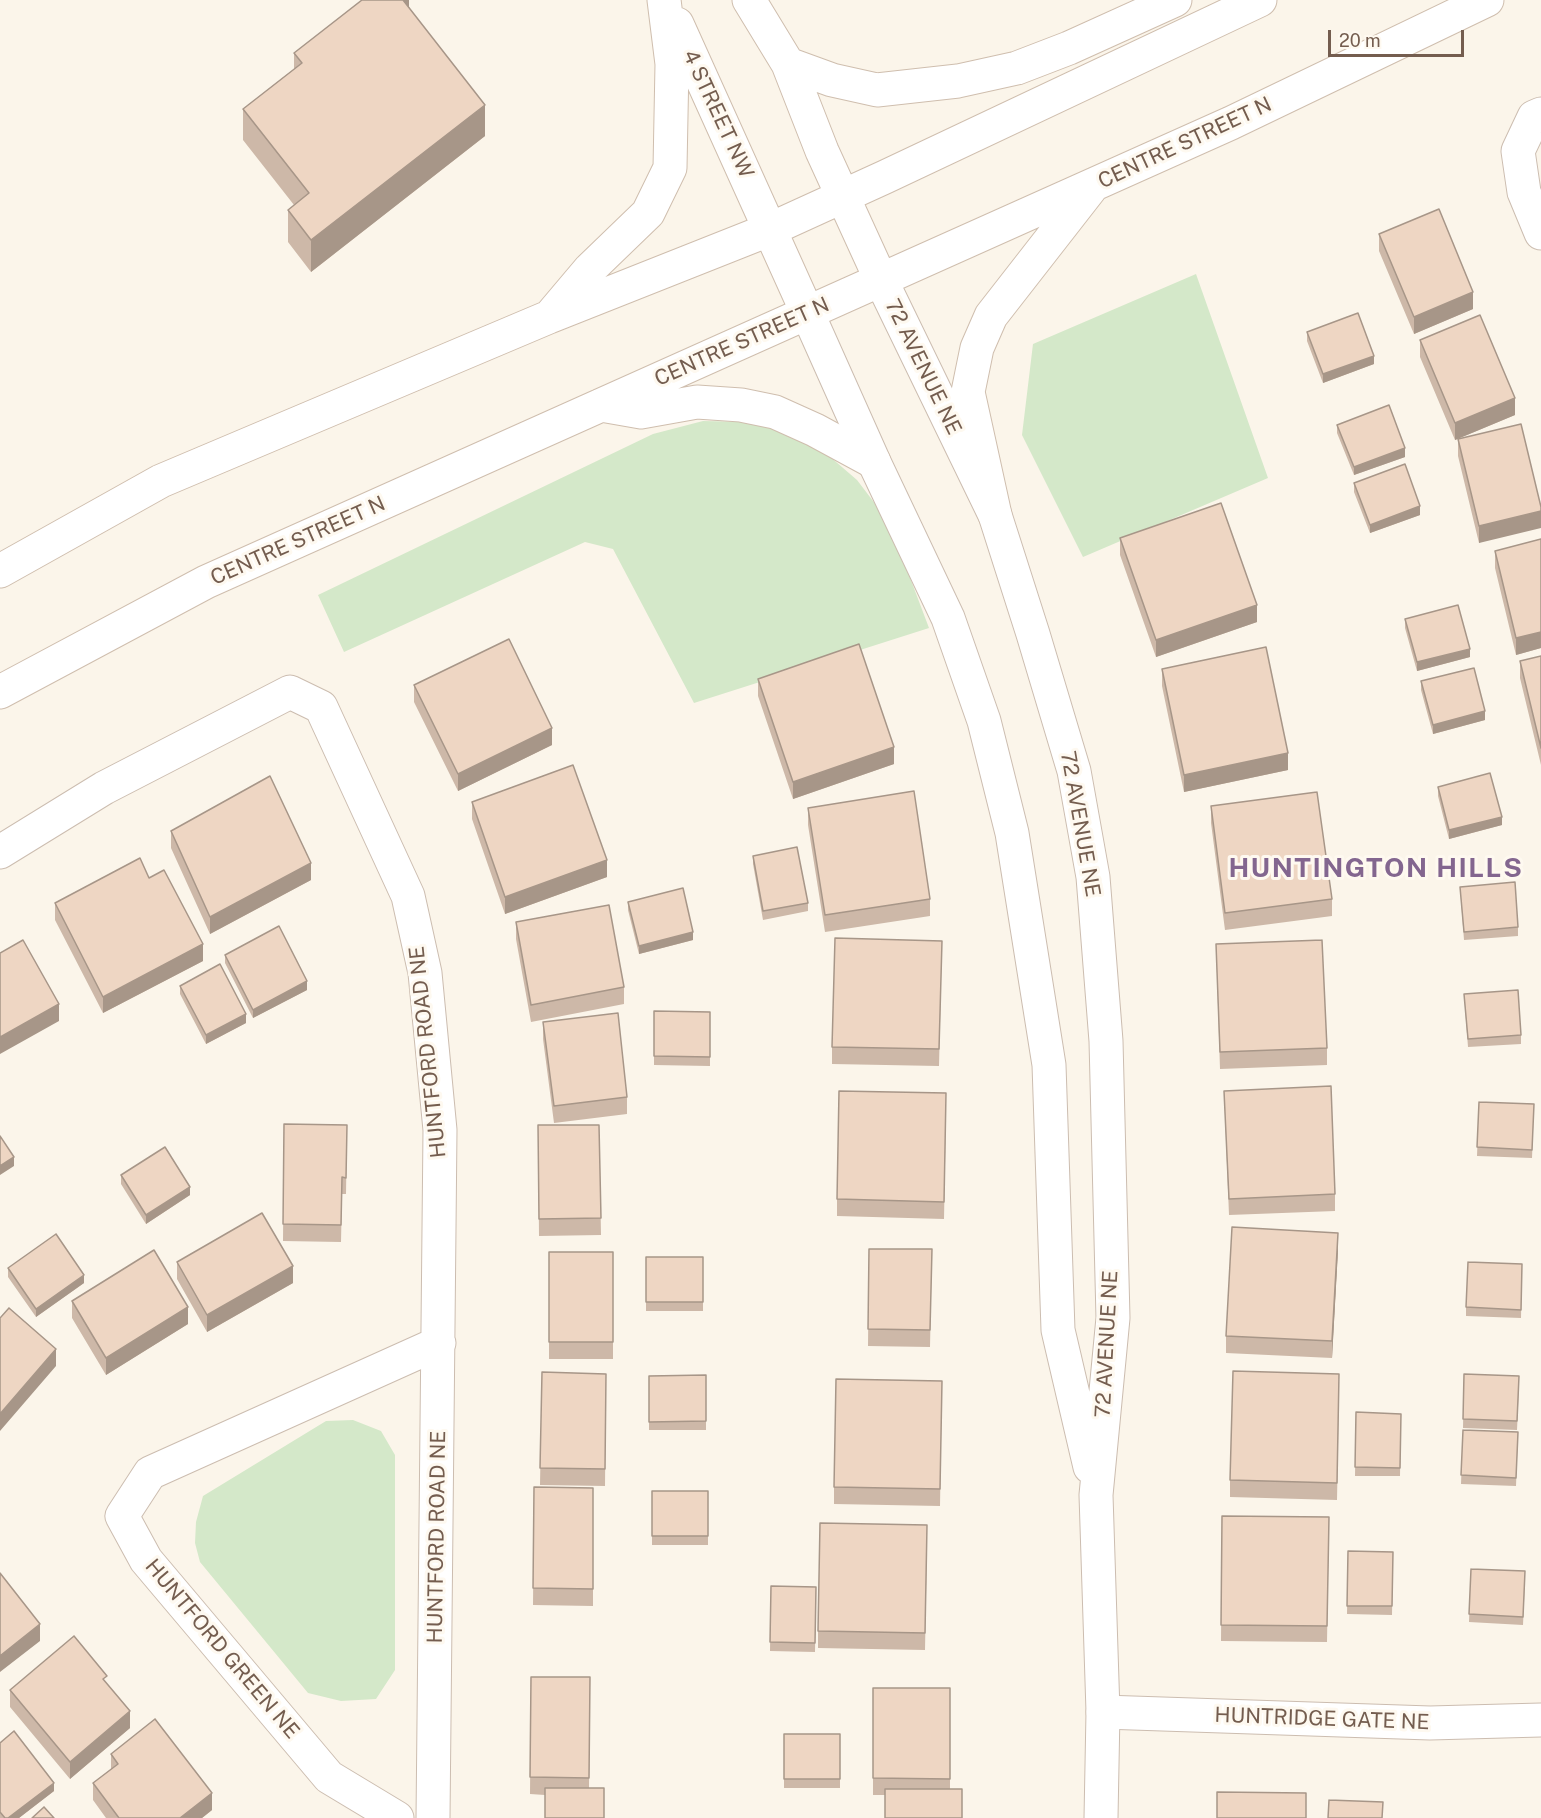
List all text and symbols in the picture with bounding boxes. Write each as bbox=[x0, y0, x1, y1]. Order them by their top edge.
scale bar bbox=[1331, 18, 1468, 56]
text: 20 m bbox=[1339, 30, 1381, 51]
street label: 4 STREET NW bbox=[677, 46, 759, 182]
street label: CENTRE STREET N bbox=[1094, 92, 1276, 194]
street label: CENTRE STREET N bbox=[651, 292, 833, 392]
street label: 72 AVENUE NE bbox=[879, 295, 967, 439]
street label: CENTRE STREET N bbox=[207, 491, 389, 591]
street label: 72 AVENUE NE bbox=[1055, 749, 1105, 899]
district label: HUNTINGTON HILLS bbox=[1229, 853, 1523, 885]
street label: HUNTFORD ROAD NE bbox=[404, 945, 452, 1159]
street label: 72 AVENUE NE bbox=[1091, 1270, 1123, 1418]
street label: HUNTFORD ROAD NE bbox=[423, 1430, 451, 1644]
street label: HUNTFORD GREEN NE bbox=[140, 1554, 304, 1744]
street label: HUNTRIDGE GATE NE bbox=[1214, 1703, 1430, 1735]

